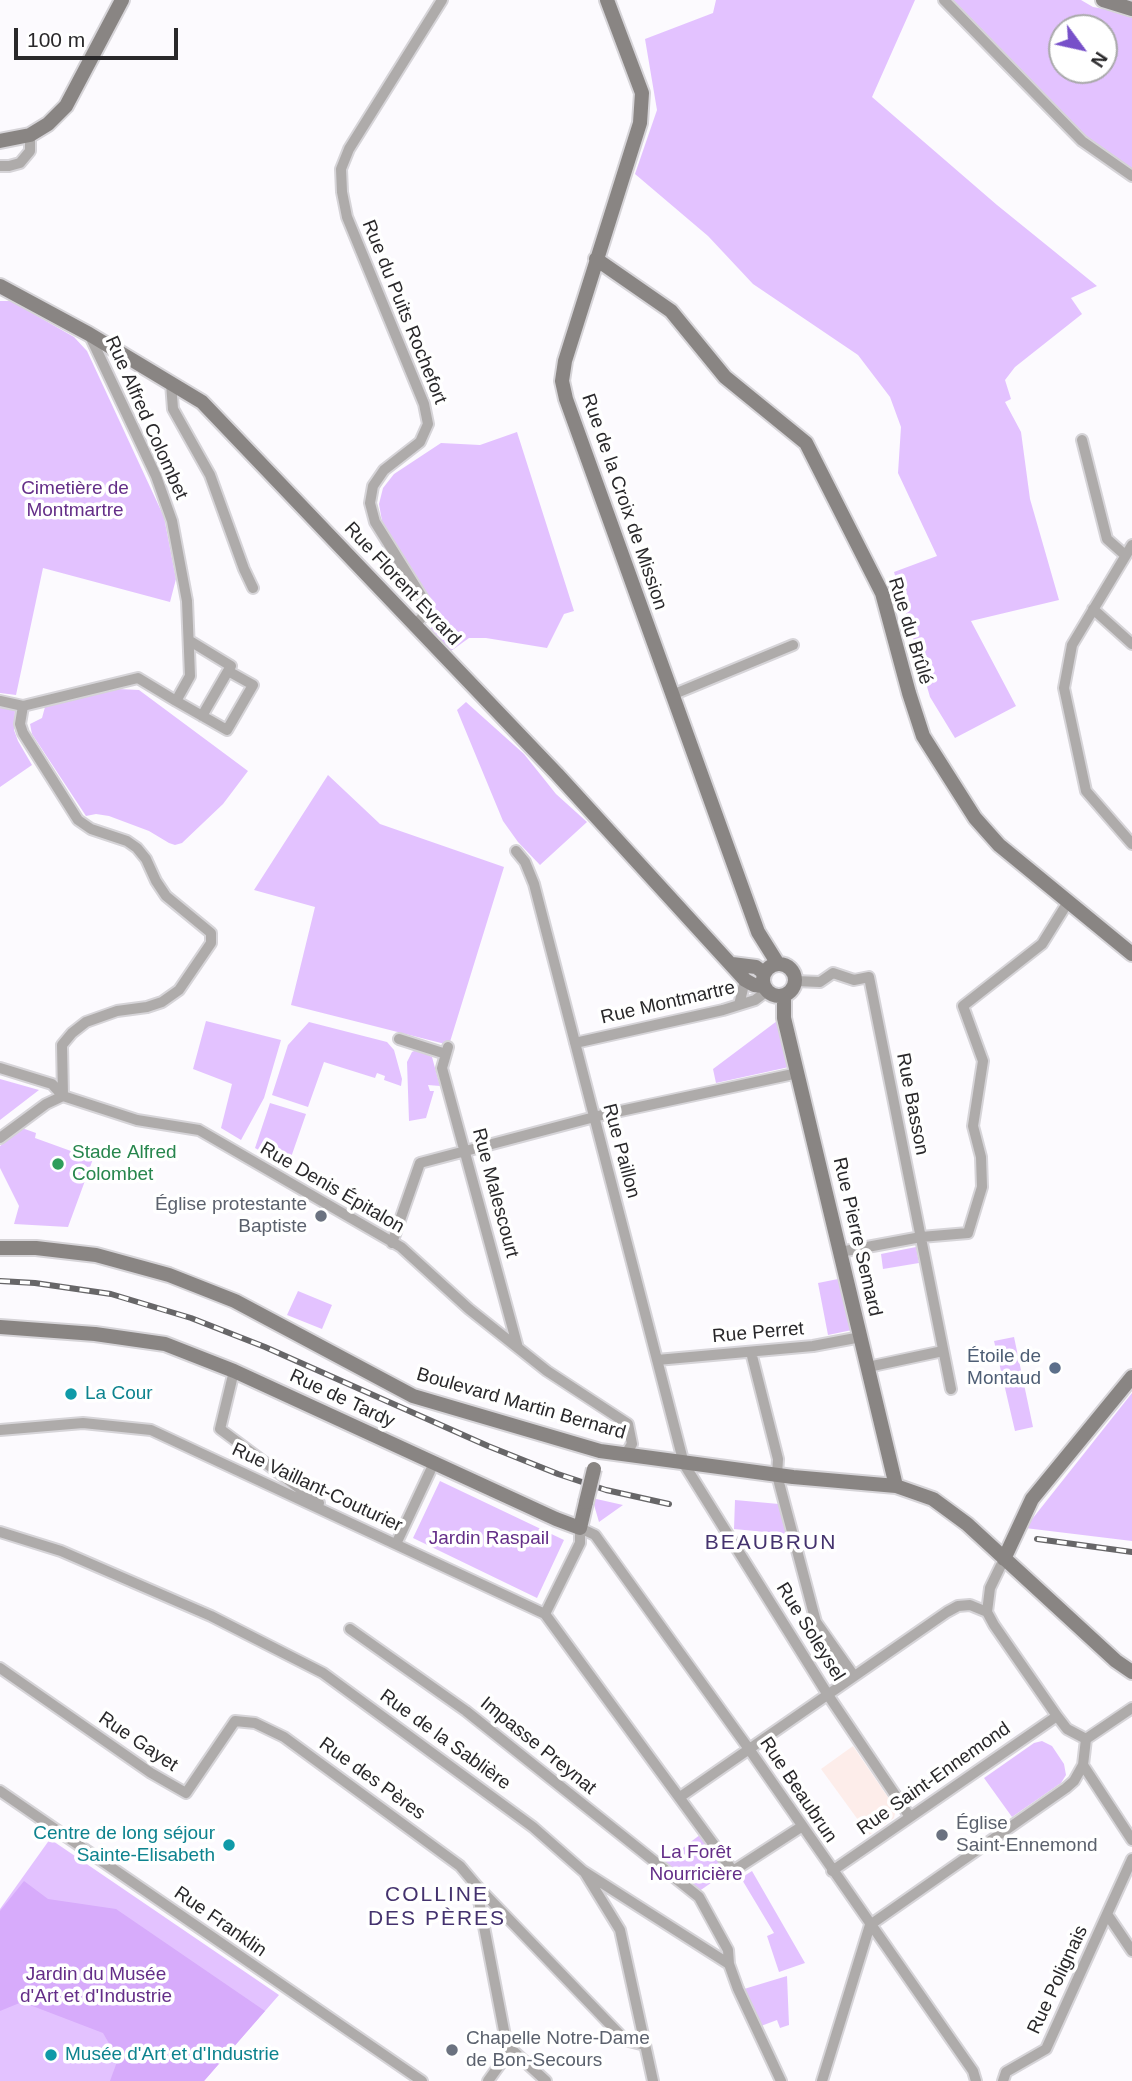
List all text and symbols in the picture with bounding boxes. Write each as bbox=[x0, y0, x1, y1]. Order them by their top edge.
scale bar bbox=[18, 14, 182, 58]
north arrow bbox=[1048, 14, 1118, 84]
text: 100 m bbox=[27, 28, 85, 51]
text: N bbox=[1087, 48, 1112, 71]
street label: Rue du Puits Rochefort bbox=[357, 217, 451, 407]
street label: Rue Alfred Colombet bbox=[100, 333, 192, 503]
street label: Rue de la Croix de Mission bbox=[576, 391, 672, 613]
park label: Cimetière de Montmartre bbox=[21, 478, 129, 522]
street label: Rue Florent Evrard bbox=[339, 518, 465, 650]
street label: Rue du Brûlé bbox=[883, 575, 937, 687]
street label: Rue Montmartre bbox=[599, 976, 737, 1030]
street label: Rue Basson bbox=[891, 1051, 933, 1157]
street label: Rue Paillon bbox=[597, 1101, 645, 1201]
street label: Rue Malescourt bbox=[467, 1126, 523, 1260]
street label: Rue Denis Épitalon bbox=[256, 1137, 408, 1239]
place label: Stade Alfred Colombet bbox=[72, 1142, 177, 1186]
street label: Rue Pierre Semard bbox=[828, 1155, 886, 1319]
marker: Stade Alfred Colombet bbox=[50, 1156, 66, 1172]
place label: Église protestante Baptiste bbox=[155, 1194, 307, 1238]
marker: Église protestante Baptiste bbox=[313, 1208, 329, 1224]
street label: Rue Perret bbox=[711, 1318, 805, 1348]
place label: Étoile de Montaud bbox=[967, 1346, 1041, 1390]
marker: Étoile de Montaud bbox=[1047, 1360, 1063, 1376]
street label: Boulevard Martin Bernard bbox=[414, 1363, 628, 1445]
street label: Rue de Tardy bbox=[286, 1365, 398, 1433]
place label: La Cour bbox=[85, 1383, 153, 1405]
marker: La Cour bbox=[63, 1386, 79, 1402]
street label: Rue Vaillant-Couturier bbox=[228, 1438, 406, 1538]
park label: Jardin Raspail bbox=[429, 1528, 549, 1550]
district label: BEAUBRUN bbox=[706, 1530, 836, 1556]
street label: Rue Soleysel bbox=[771, 1578, 849, 1686]
street label: Rue de la Sablière bbox=[375, 1685, 515, 1795]
street label: Impasse Preynat bbox=[475, 1692, 601, 1800]
street label: Rue Gayet bbox=[94, 1707, 182, 1777]
street label: Rue Saint-Ennemond bbox=[853, 1718, 1015, 1840]
street label: Rue des Pères bbox=[314, 1733, 430, 1825]
street label: Rue Beaubrun bbox=[754, 1733, 842, 1847]
place label: Église Saint-Ennemond bbox=[956, 1813, 1098, 1857]
place label: Centre de long séjour Sainte-Elisabeth bbox=[33, 1823, 215, 1867]
marker: Église Saint-Ennemond bbox=[934, 1827, 950, 1843]
marker: Centre de long séjour Sainte-Elisabeth bbox=[221, 1837, 237, 1853]
park label: La Forêt Nourricière bbox=[650, 1842, 742, 1886]
street label: Rue Franklin bbox=[169, 1882, 271, 1962]
district label: COLLINE DES PÈRES bbox=[369, 1882, 505, 1932]
street label: Rue Polignais bbox=[1023, 1922, 1093, 2038]
park label: Jardin du Musée d'Art et d'Industrie bbox=[20, 1964, 172, 2008]
place label: Chapelle Notre-Dame de Bon-Secours bbox=[466, 2028, 650, 2072]
marker: Chapelle Notre-Dame de Bon-Secours bbox=[444, 2042, 460, 2058]
place label: Musée d'Art et d'Industrie bbox=[65, 2044, 279, 2066]
marker: Musée d'Art et d'Industrie bbox=[43, 2047, 59, 2063]

